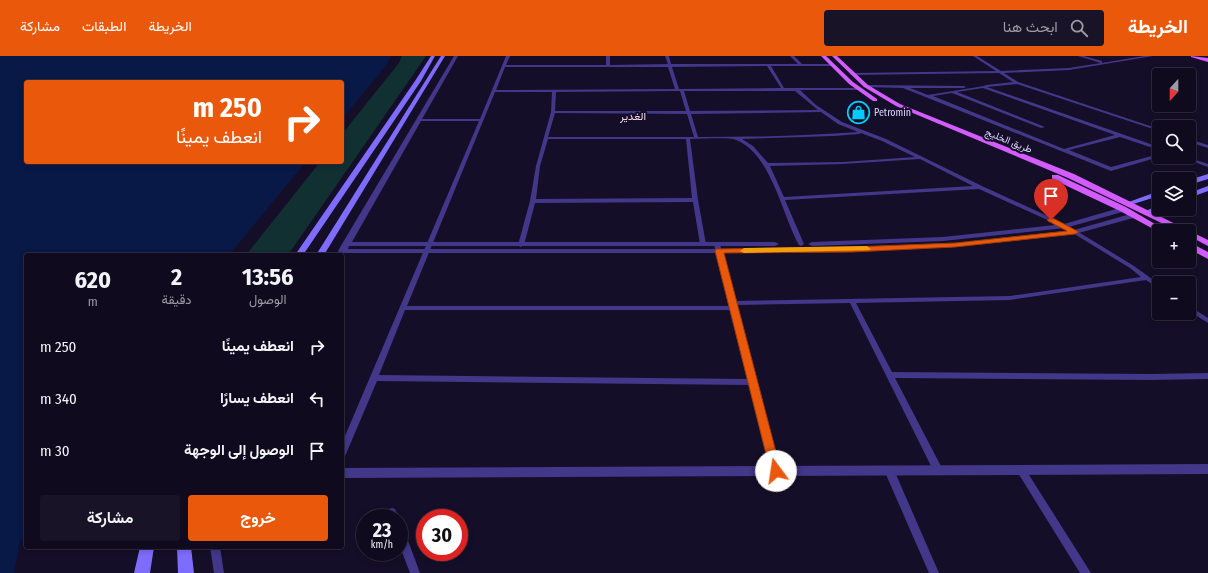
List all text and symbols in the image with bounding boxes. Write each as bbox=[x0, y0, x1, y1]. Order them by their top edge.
search box bbox=[824, 10, 1104, 46]
text: الخريطة bbox=[1128, 15, 1188, 38]
icon: search bbox=[1068, 17, 1090, 39]
text: مشاركة bbox=[20, 18, 60, 35]
text: الطبقات bbox=[82, 18, 126, 35]
text: الخريطة bbox=[148, 18, 192, 35]
text: ابحث هنا bbox=[1003, 18, 1058, 36]
north arrow bbox=[1152, 68, 1196, 112]
map controls bbox=[1152, 68, 1196, 320]
text: 250 m bbox=[193, 91, 262, 124]
icon: right bbox=[276, 96, 328, 148]
shop icon: Petromin bbox=[845, 99, 871, 125]
place label: Petromin bbox=[874, 107, 911, 119]
district label: الغدير bbox=[619, 110, 646, 123]
button: search bbox=[1152, 120, 1196, 164]
text: انعطف يمينًا bbox=[176, 126, 262, 148]
street label: طريق الخليج bbox=[983, 126, 1034, 156]
button: layers bbox=[1152, 172, 1196, 216]
pin bbox=[1034, 179, 1068, 220]
icon: arrive bbox=[1040, 185, 1062, 207]
button: + bbox=[1152, 224, 1196, 268]
text: 2 bbox=[171, 263, 182, 291]
text: 13:56 bbox=[242, 263, 294, 291]
text: 620 bbox=[74, 266, 111, 294]
button: − bbox=[1152, 276, 1196, 320]
text: دقيقة bbox=[161, 292, 192, 307]
text: الوصول bbox=[249, 292, 287, 307]
text: m bbox=[88, 294, 98, 309]
icon: right bbox=[306, 336, 328, 358]
text: انعطف يمينًا bbox=[222, 337, 294, 355]
text: 250 m bbox=[40, 338, 76, 356]
icon: left bbox=[306, 388, 328, 410]
text: انعطف يسارًا bbox=[220, 389, 294, 407]
text: 340 m bbox=[40, 390, 77, 408]
icon: arrive bbox=[306, 440, 328, 462]
text: الوصول إلى الوجهة bbox=[184, 441, 294, 459]
text: 30 m bbox=[40, 442, 70, 460]
position arrow bbox=[755, 450, 797, 492]
button: مشاركة bbox=[40, 495, 180, 541]
button: خروج bbox=[188, 495, 328, 541]
speed limit sign: 30 bbox=[416, 509, 468, 561]
text: 23 bbox=[373, 518, 391, 542]
text: km/h bbox=[371, 539, 393, 551]

